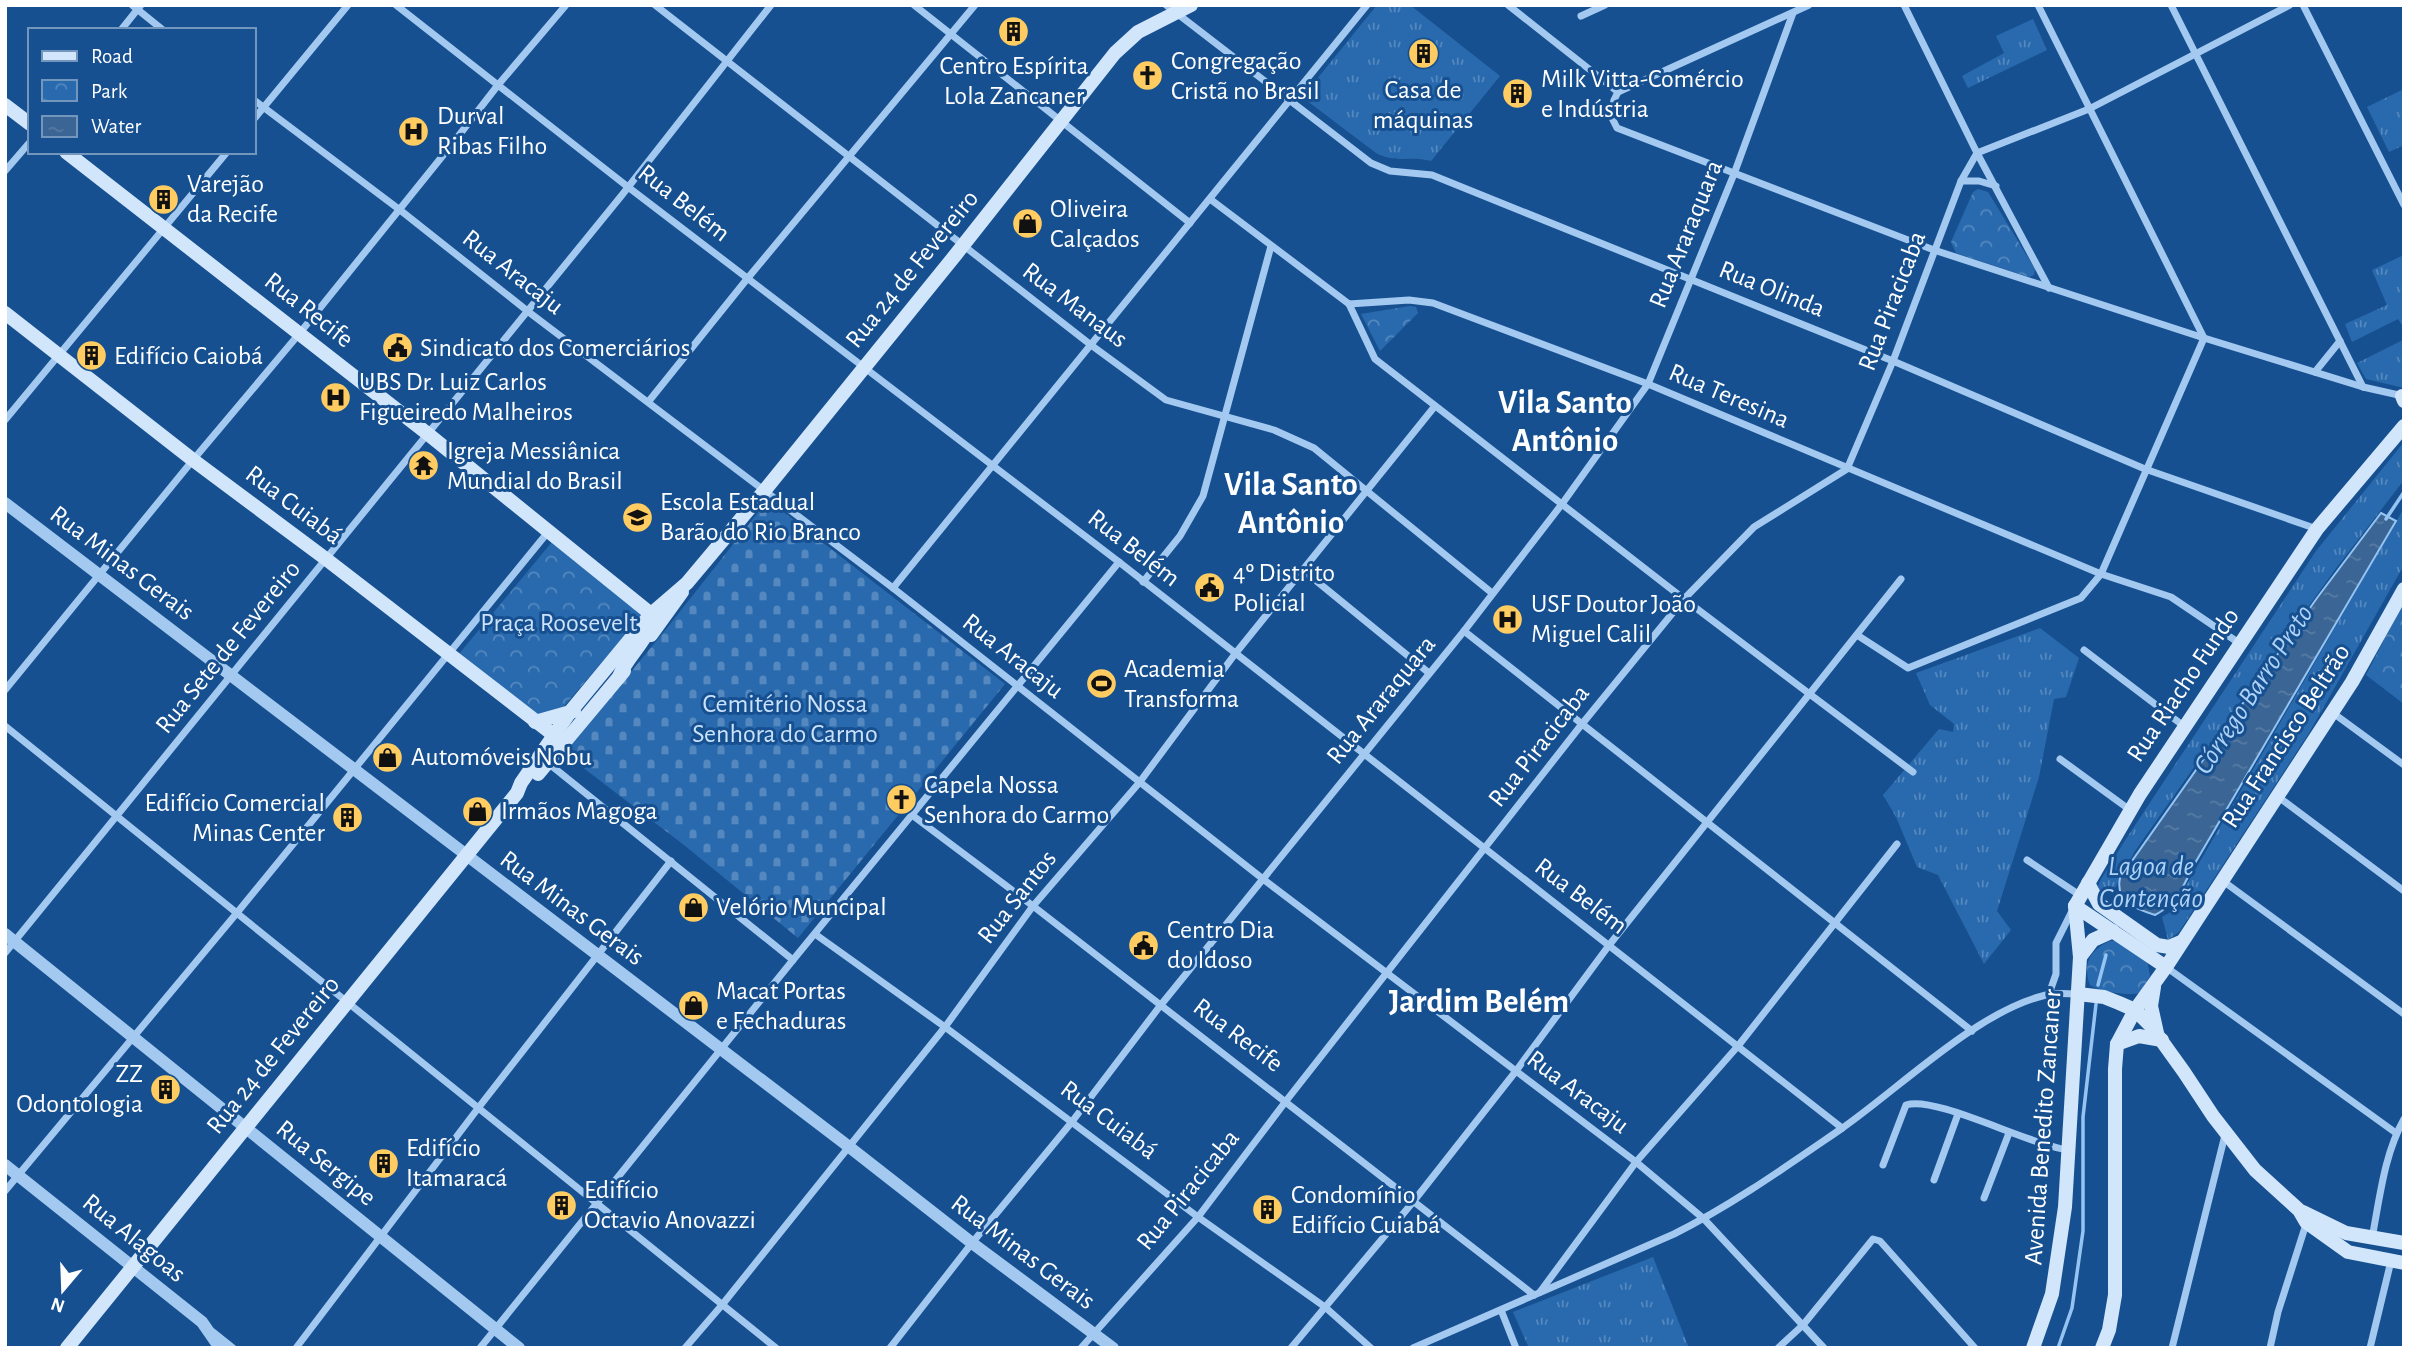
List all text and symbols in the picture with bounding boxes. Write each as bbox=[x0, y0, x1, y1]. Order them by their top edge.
building icon: Centro Espírita Lola Zancaner bbox=[997, 14, 1031, 48]
legend bbox=[28, 28, 256, 154]
building icon: Casa de máquinas bbox=[1406, 37, 1440, 71]
text: Road bbox=[91, 46, 133, 67]
place label: Congregação Cristã no Brasil bbox=[1171, 48, 1320, 104]
place label: Centro Espírita Lola Zancaner bbox=[940, 53, 1088, 109]
church icon: Congregação Cristã no Brasil bbox=[1131, 59, 1165, 93]
place label: Milk Vitta-Comércio e Indústria bbox=[1541, 66, 1744, 122]
place label: Casa de máquinas bbox=[1373, 77, 1473, 133]
building icon: Milk Vitta-Comércio e Indústria bbox=[1501, 77, 1535, 111]
text: Park bbox=[91, 81, 128, 102]
place label: Durval Ribas Filho bbox=[437, 103, 547, 159]
hospital icon: Durval Ribas Filho bbox=[397, 114, 431, 148]
text: Water bbox=[91, 116, 141, 137]
street label: Rua Araraquara bbox=[1645, 156, 1727, 312]
street label: Rua Belém bbox=[633, 159, 735, 247]
place label: Varejão da Recife bbox=[187, 171, 278, 227]
building icon: Varejão da Recife bbox=[147, 182, 181, 216]
street label: Rua 24 de Fevereiro bbox=[841, 185, 983, 353]
place label: Oliveira Calçados bbox=[1050, 196, 1140, 252]
shop icon: Oliveira Calçados bbox=[1010, 207, 1044, 241]
street label: Rua Aracaju bbox=[458, 225, 568, 319]
street label: Rua Piracicaba bbox=[1854, 228, 1930, 374]
street label: Rua Olinda bbox=[1715, 256, 1829, 322]
street label: Rua Manaus bbox=[1018, 257, 1132, 353]
street label: Rua Recife bbox=[260, 268, 358, 352]
public building icon: Sindicato dos Comerciários bbox=[380, 331, 414, 365]
place label: Sindicato dos Comerciários bbox=[420, 335, 690, 361]
building icon: Edifício Caiobá bbox=[74, 339, 108, 373]
place label: Edifício Caiobá bbox=[114, 343, 263, 369]
street label: Rua Teresina bbox=[1665, 359, 1793, 433]
place label: UBS Dr. Luiz Carlos Figueiredo Malheiros bbox=[359, 369, 573, 425]
hospital icon: UBS Dr. Luiz Carlos Figueiredo Malheiros bbox=[319, 380, 353, 414]
district label: Vila Santo Antônio bbox=[1498, 387, 1632, 458]
place label: Igreja Messiânica Mundial do Brasil bbox=[447, 438, 623, 494]
temple icon: Igreja Messiânica Mundial do Brasil bbox=[407, 449, 441, 483]
street label: Rua Cuiabá bbox=[241, 460, 347, 550]
district label: Vila Santo Antônio bbox=[1224, 469, 1358, 540]
place label: Escola Estadual Barão do Rio Branco bbox=[660, 489, 861, 545]
school or university icon: Escola Estadual Barão do Rio Branco bbox=[620, 500, 654, 534]
street label: Rua Minas Gerais bbox=[45, 501, 199, 625]
street label: Rua Belém bbox=[1083, 504, 1185, 592]
street label: Rua Sete de Fevereiro bbox=[151, 556, 305, 738]
place label: 4º Distrito Policial bbox=[1233, 560, 1335, 616]
public building icon: 4º Distrito Policial bbox=[1193, 571, 1227, 605]
place label: USF Doutor João Miguel Calil bbox=[1531, 591, 1696, 647]
water label: Córrego Barro Preto bbox=[2189, 600, 2319, 780]
hospital icon: USF Doutor João Miguel Calil bbox=[1491, 602, 1525, 636]
street label: Rua Riacho Fundo bbox=[2122, 603, 2244, 767]
street label: Rua Aracaju bbox=[958, 609, 1068, 703]
park label: Praça Roosevelt bbox=[480, 610, 638, 636]
street label: Rua Araraquara bbox=[1322, 631, 1440, 769]
street label: Rua Francisco Beltrão bbox=[2217, 639, 2355, 833]
place label: Academia Transforma bbox=[1124, 656, 1239, 712]
sports icon: Academia Transforma bbox=[1084, 667, 1118, 701]
street label: Rua Piracicaba bbox=[1484, 680, 1594, 812]
park label: Cemitério Nossa Senhora do Carmo bbox=[692, 691, 878, 747]
shop icon: Automóveis Nobu bbox=[371, 740, 405, 774]
place label: Automóveis Nobu bbox=[411, 744, 592, 770]
place label: Capela Nossa Senhora do Carmo bbox=[924, 772, 1109, 828]
church icon: Capela Nossa Senhora do Carmo bbox=[884, 783, 918, 817]
place label: Edifício Comercial Minas Center bbox=[144, 790, 326, 846]
shop icon: Irmãos Magoga bbox=[461, 794, 495, 828]
place label: Irmãos Magoga bbox=[501, 798, 658, 824]
building icon: Edifício Comercial Minas Center bbox=[331, 801, 365, 835]
street label: Rua Santos bbox=[973, 845, 1061, 949]
street label: Rua Minas Gerais bbox=[495, 846, 649, 970]
street label: Rua Belém bbox=[1530, 853, 1632, 939]
water label: Lagoa de Contenção bbox=[2099, 853, 2203, 913]
shop icon: Velório Muncipal bbox=[676, 890, 710, 924]
place label: Velório Muncipal bbox=[716, 894, 887, 920]
place label: Centro Dia do Idoso bbox=[1167, 917, 1274, 973]
public building icon: Centro Dia do Idoso bbox=[1127, 928, 1161, 962]
street label: Rua 24 de Fevereiro bbox=[202, 971, 344, 1139]
place label: Macat Portas e Fechaduras bbox=[716, 978, 846, 1034]
district label: Jardim Belém bbox=[1389, 986, 1569, 1019]
street label: Avenida Benedito Zancaner bbox=[2020, 987, 2066, 1266]
shop icon: Macat Portas e Fechaduras bbox=[676, 989, 710, 1023]
street label: Rua Recife bbox=[1188, 993, 1288, 1077]
street label: Rua Aracaju bbox=[1522, 1045, 1634, 1139]
place label: ZZ Odontologia bbox=[16, 1061, 143, 1117]
building icon: ZZ Odontologia bbox=[149, 1072, 183, 1106]
street label: Rua Cuiabá bbox=[1056, 1075, 1162, 1165]
street label: Rua Sergipe bbox=[271, 1115, 381, 1211]
street label: Rua Piracicaba bbox=[1132, 1125, 1244, 1255]
place label: Edifício Itamaracá bbox=[406, 1135, 507, 1191]
building icon: Edifício Itamaracá bbox=[366, 1146, 400, 1180]
place label: Edifício Octavio Anovazzi bbox=[584, 1177, 756, 1233]
place label: Condomínio Edifício Cuiabá bbox=[1291, 1182, 1440, 1238]
building icon: Edifício Octavio Anovazzi bbox=[544, 1188, 578, 1222]
street label: Rua Alagoas bbox=[78, 1189, 190, 1287]
street label: Rua Minas Gerais bbox=[946, 1190, 1100, 1314]
building icon: Condomínio Edifício Cuiabá bbox=[1251, 1193, 1285, 1227]
north arrow bbox=[28, 1255, 98, 1325]
text: N bbox=[49, 1294, 67, 1316]

